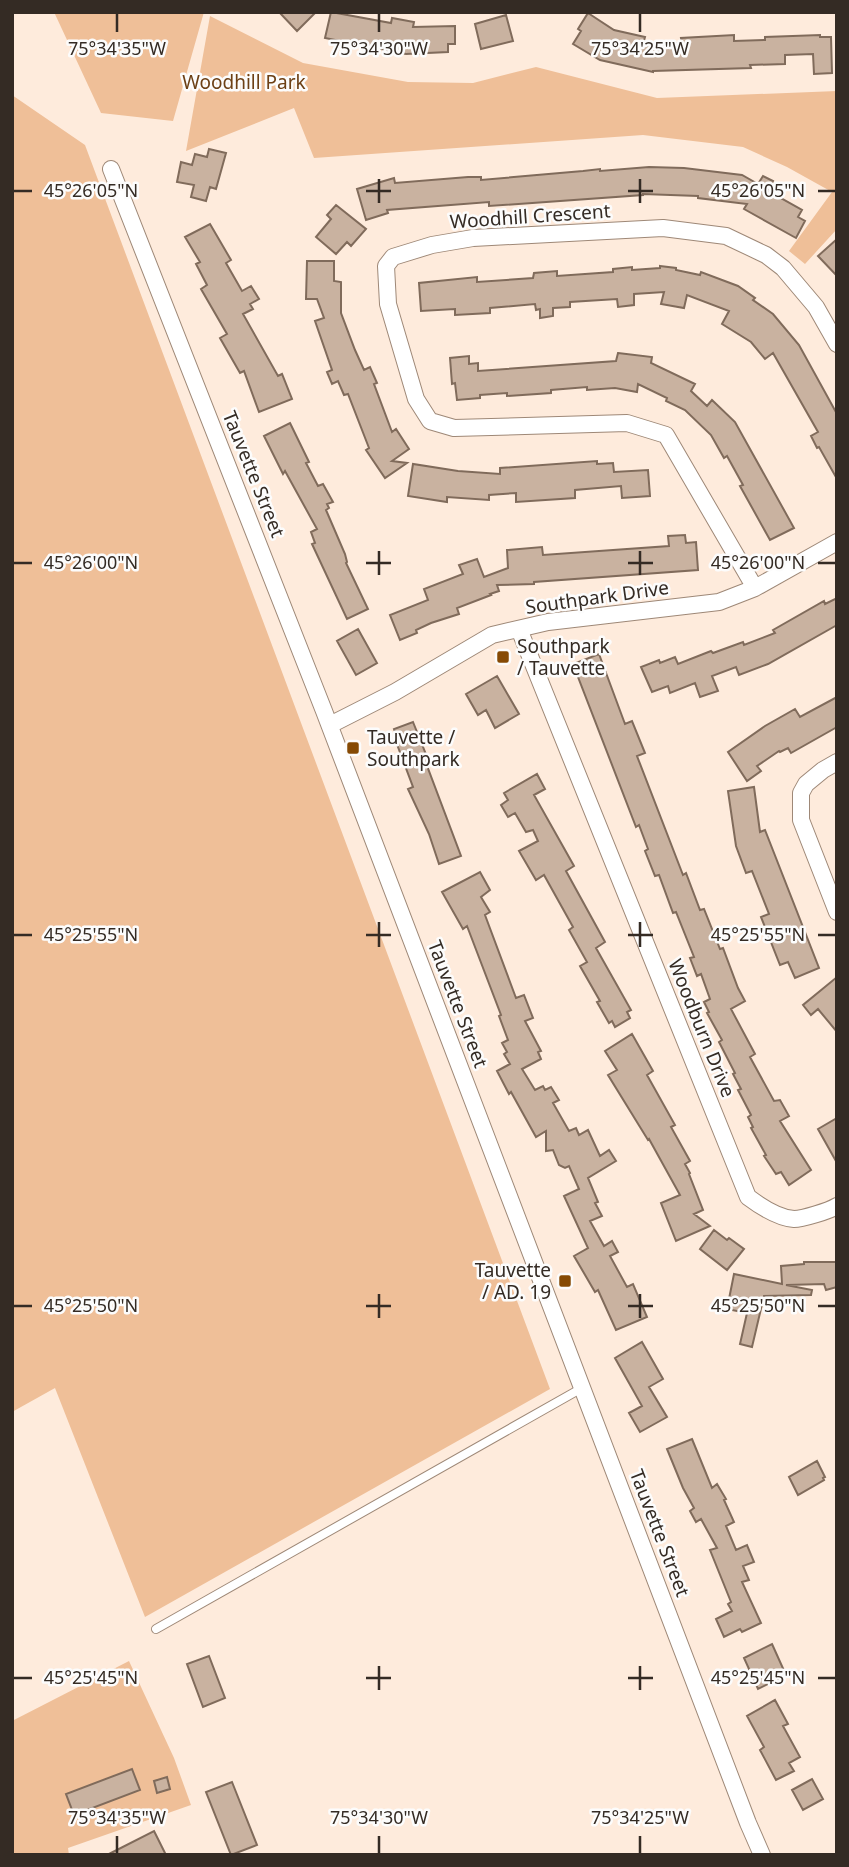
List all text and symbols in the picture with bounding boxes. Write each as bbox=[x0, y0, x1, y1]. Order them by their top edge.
text: 75°34'35"W bbox=[68, 36, 166, 60]
text: 75°34'30"W bbox=[330, 36, 428, 60]
text: 75°34'25"W bbox=[591, 36, 689, 60]
park label: Woodhill Park bbox=[182, 69, 306, 95]
text: 45°26'05"N bbox=[44, 178, 138, 202]
text: 45°26'05"N bbox=[711, 178, 805, 202]
street label: Woodhill Crescent bbox=[449, 197, 611, 235]
street label: Tauvette Street bbox=[217, 407, 291, 541]
text: 45°26'00"N bbox=[44, 550, 138, 574]
text: 45°26'00"N bbox=[711, 550, 805, 574]
street label: Southpark Drive bbox=[524, 574, 670, 620]
place label: Southpark / Tauvette bbox=[517, 633, 610, 681]
marker: Southpark / Tauvette bbox=[495, 649, 511, 665]
place label: Tauvette / Southpark bbox=[367, 724, 460, 772]
marker: Tauvette / Southpark bbox=[345, 740, 361, 756]
text: 45°25'55"N bbox=[44, 922, 138, 946]
text: 45°25'55"N bbox=[711, 922, 805, 946]
street label: Tauvette Street bbox=[422, 937, 494, 1071]
street label: Woodburn Drive bbox=[662, 955, 742, 1101]
place label: Tauvette / AD. 19 bbox=[475, 1257, 551, 1305]
marker: Tauvette / AD. 19 bbox=[557, 1273, 573, 1289]
text: 45°25'50"N bbox=[44, 1293, 138, 1317]
text: 45°25'50"N bbox=[711, 1293, 805, 1317]
street label: Tauvette Street bbox=[624, 1466, 696, 1600]
text: 45°25'45"N bbox=[44, 1665, 138, 1689]
text: 45°25'45"N bbox=[711, 1665, 805, 1689]
text: 75°34'35"W bbox=[68, 1805, 166, 1829]
text: 75°34'30"W bbox=[330, 1805, 428, 1829]
text: 75°34'25"W bbox=[591, 1805, 689, 1829]

